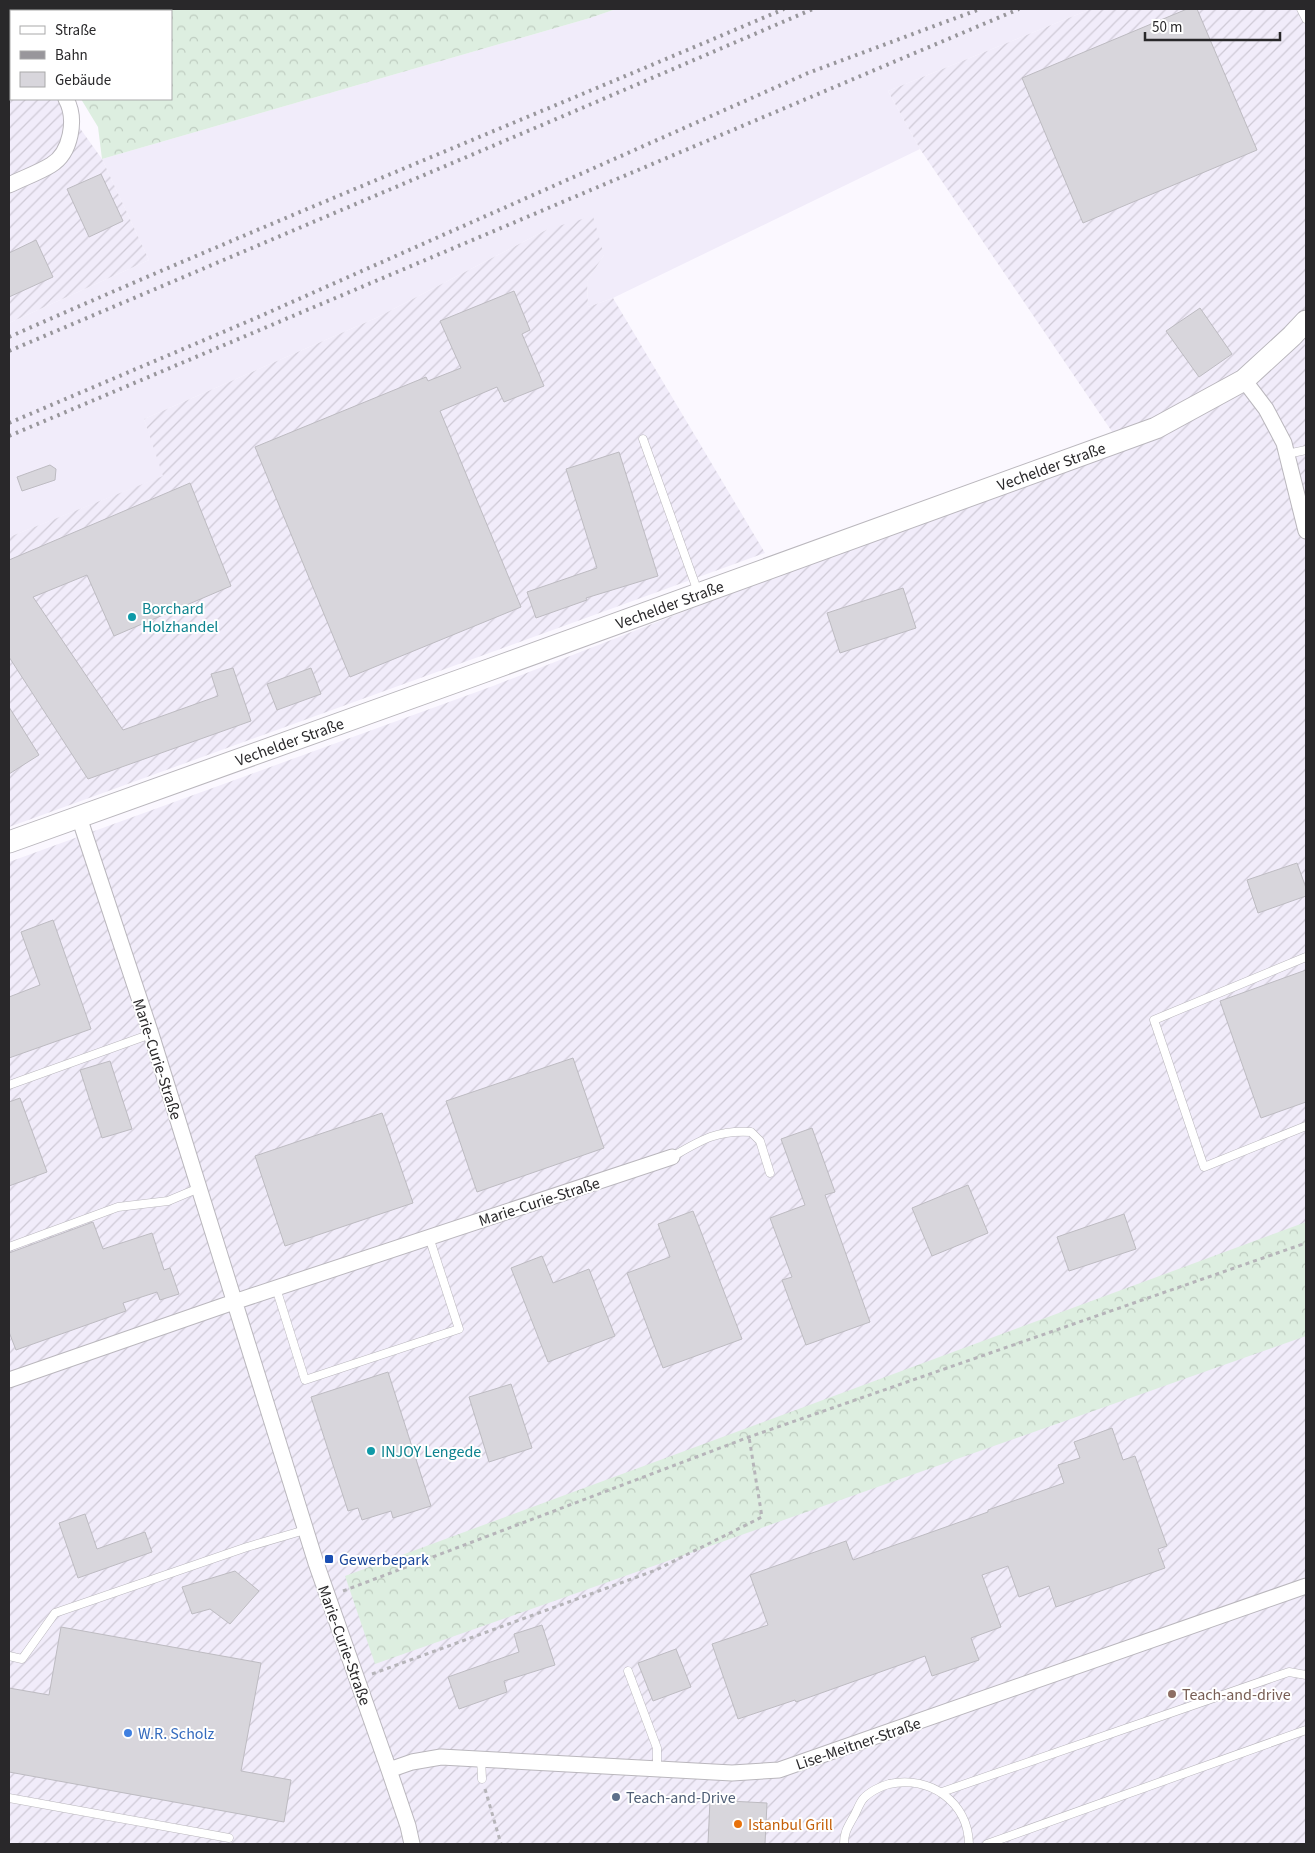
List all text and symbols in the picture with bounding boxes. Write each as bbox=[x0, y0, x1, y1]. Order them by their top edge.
legend bbox=[10, 10, 172, 100]
scale bar bbox=[1145, 10, 1280, 42]
text: 50 m bbox=[1152, 17, 1182, 38]
text: Straße bbox=[55, 20, 96, 41]
text: Bahn bbox=[55, 45, 88, 66]
text: Gebäude bbox=[55, 70, 111, 91]
street label: Vechelder Straße bbox=[994, 437, 1109, 497]
street label: Vechelder Straße bbox=[613, 576, 727, 635]
place label: Borchard Holzhandel bbox=[142, 598, 218, 638]
marker: Borchard Holzhandel bbox=[126, 611, 138, 623]
street label: Vechelder Straße bbox=[233, 713, 347, 772]
street label: Marie-Curie-Straße bbox=[127, 996, 187, 1123]
street label: Marie-Curie-Straße bbox=[476, 1172, 603, 1232]
place label: INJOY Lengede bbox=[381, 1441, 481, 1463]
marker: INJOY Lengede bbox=[365, 1445, 377, 1457]
place label: Gewerbepark bbox=[339, 1549, 429, 1571]
marker: Gewerbepark bbox=[323, 1553, 335, 1565]
street label: Marie-Curie-Straße bbox=[312, 1582, 376, 1708]
place label: Teach-and-drive bbox=[1182, 1684, 1291, 1706]
marker: Teach-and-drive bbox=[1166, 1688, 1178, 1700]
street label: Lise-Meitner-Straße bbox=[793, 1712, 924, 1776]
place label: W.R. Scholz bbox=[138, 1723, 215, 1745]
marker: W.R. Scholz bbox=[122, 1727, 134, 1739]
place label: Teach-and-Drive bbox=[626, 1787, 736, 1809]
marker: Teach-and-Drive bbox=[610, 1791, 622, 1803]
place label: Istanbul Grill bbox=[748, 1814, 833, 1836]
marker: Istanbul Grill bbox=[732, 1818, 744, 1830]

